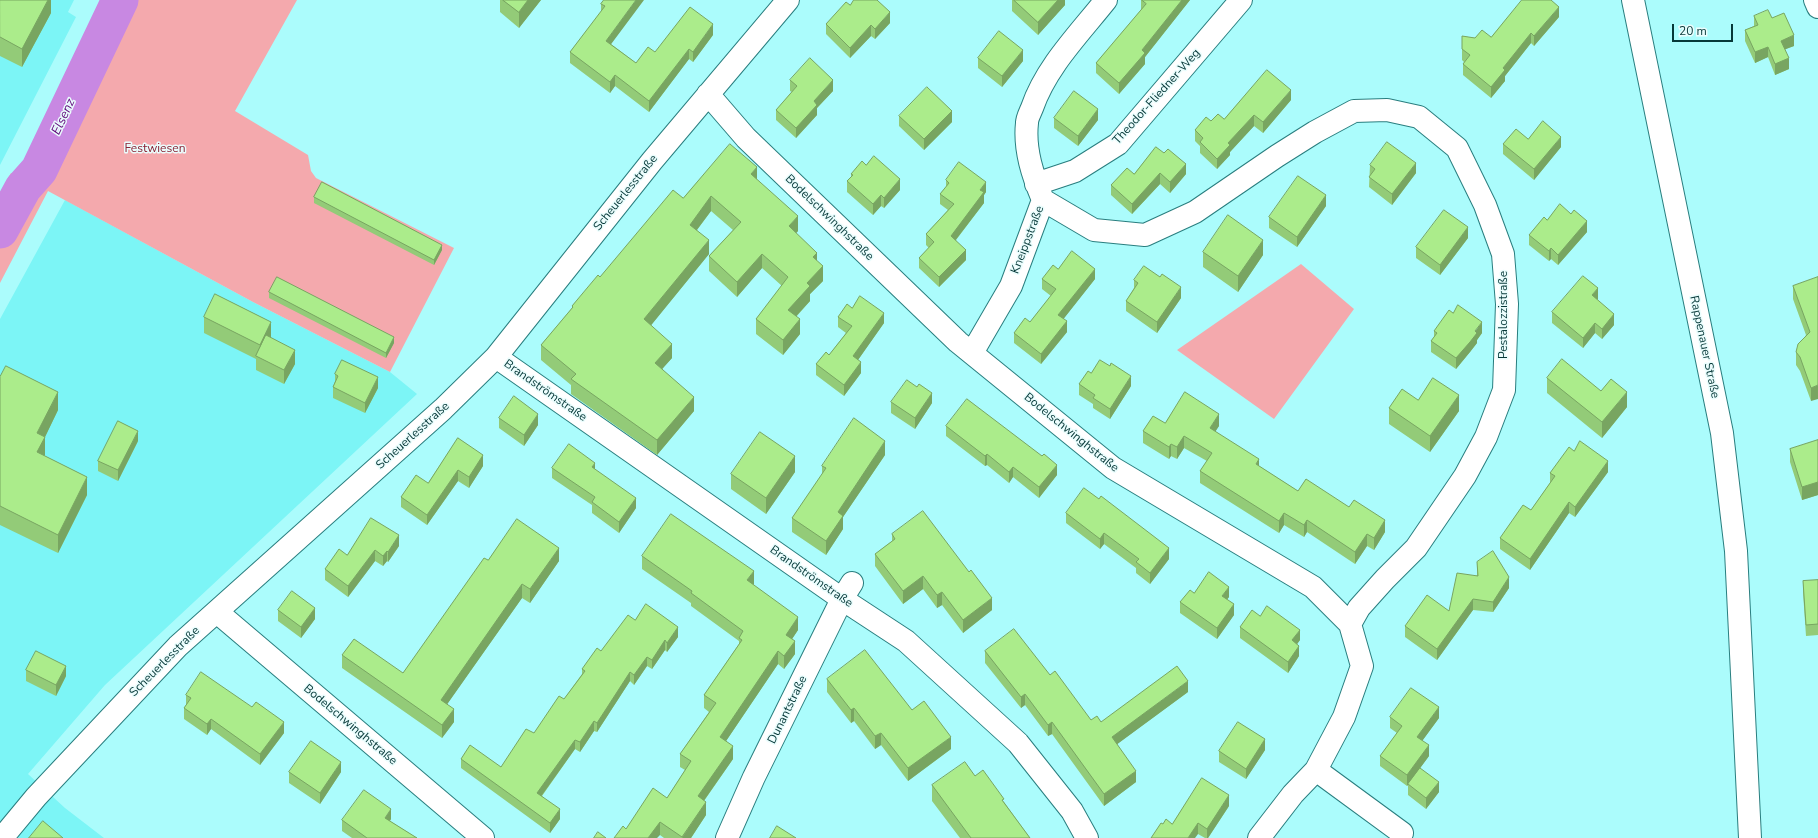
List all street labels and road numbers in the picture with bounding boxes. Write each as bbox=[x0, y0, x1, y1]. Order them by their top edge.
street label: Theodor-Fliedner-Weg bbox=[1110, 46, 1204, 148]
street label: Scheuerlesstraße bbox=[591, 152, 661, 234]
street label: Bodelschwinghstraße bbox=[782, 172, 876, 264]
street label: Kneippstraße bbox=[1008, 204, 1048, 276]
street label: Pestalozzistraße bbox=[1497, 271, 1511, 359]
street label: Rappenauer Straße bbox=[1686, 294, 1722, 400]
street label: Brandströmstraße bbox=[501, 357, 589, 425]
street label: Bodelschwinghstraße bbox=[1021, 390, 1121, 476]
street label: Scheuerlesstraße bbox=[373, 399, 453, 473]
street label: Brandströmstraße bbox=[767, 543, 855, 611]
street label: Scheuerlesstraße bbox=[127, 624, 203, 700]
street label: Dunantstraße bbox=[765, 674, 811, 746]
street label: Bodelschwinghstraße bbox=[300, 682, 400, 768]

